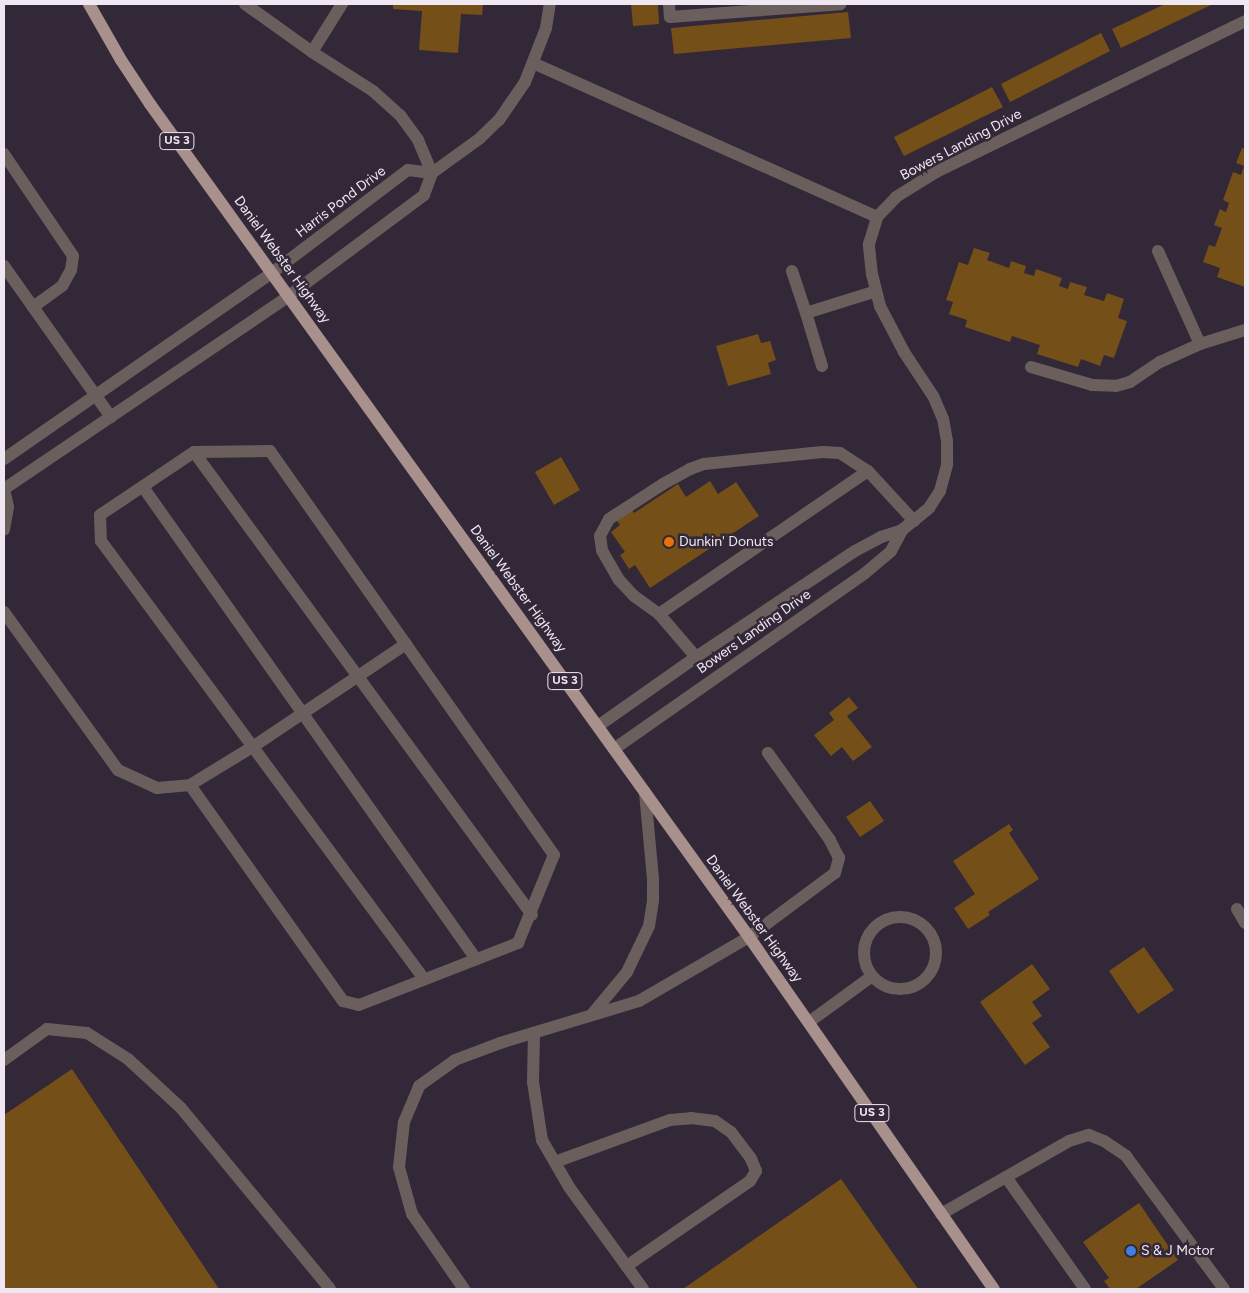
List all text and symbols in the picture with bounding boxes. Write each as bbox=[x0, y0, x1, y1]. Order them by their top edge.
street label: Bowers Landing Drive bbox=[897, 106, 1025, 184]
road number: US 3 bbox=[158, 132, 196, 150]
street label: Harris Pond Drive bbox=[293, 163, 389, 241]
street label: Daniel Webster Highway bbox=[230, 193, 334, 327]
street label: Daniel Webster Highway bbox=[466, 522, 570, 656]
place label: Dunkin' Donuts bbox=[679, 534, 774, 550]
marker: Dunkin' Donuts bbox=[663, 536, 675, 548]
street label: Bowers Landing Drive bbox=[694, 586, 814, 678]
road number: US 3 bbox=[546, 671, 584, 690]
street label: Daniel Webster Highway bbox=[702, 852, 806, 986]
road number: US 3 bbox=[853, 1104, 891, 1122]
place label: S & J Motor bbox=[1141, 1243, 1214, 1259]
marker: S & J Motor bbox=[1125, 1245, 1137, 1257]

